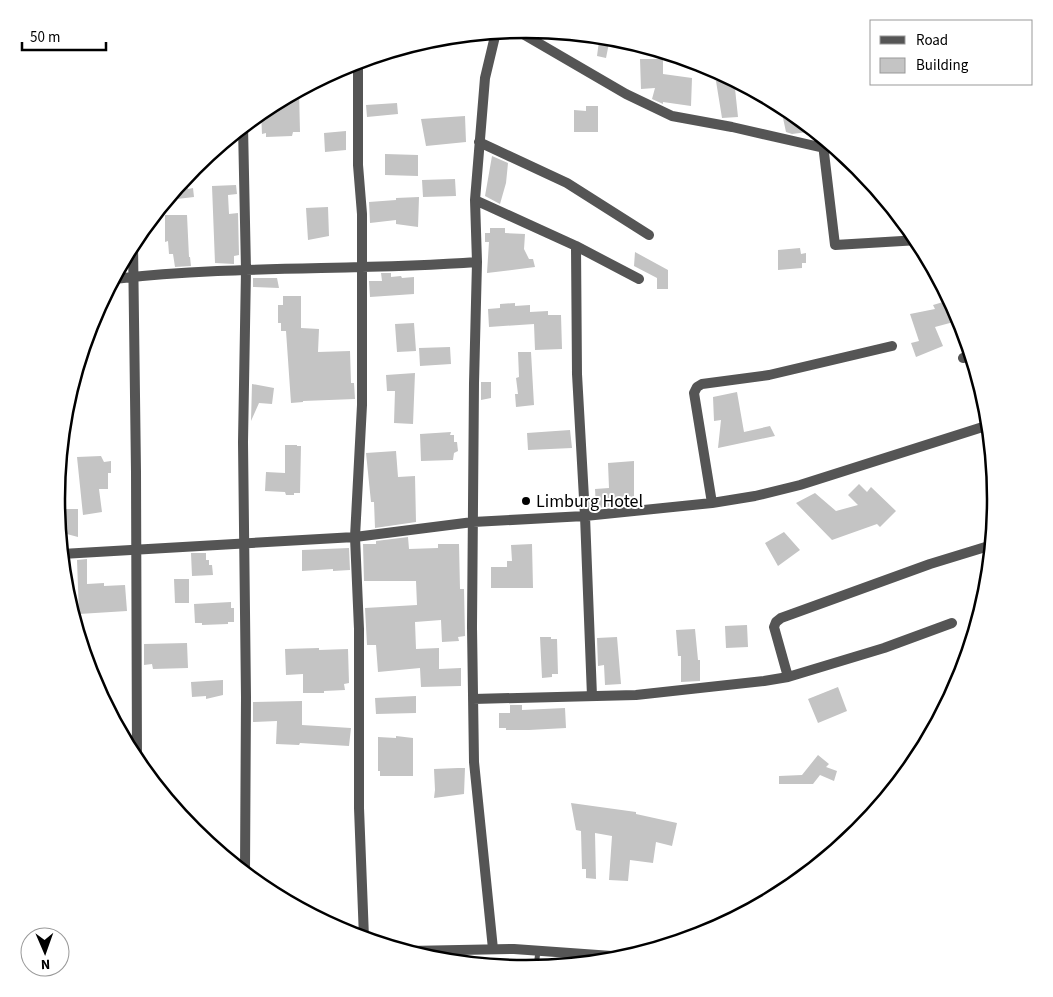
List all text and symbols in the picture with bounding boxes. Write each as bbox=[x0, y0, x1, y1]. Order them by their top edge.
scale bar bbox=[22, 20, 106, 52]
legend bbox=[870, 20, 1033, 85]
text: 50 m bbox=[30, 27, 60, 48]
text: Road bbox=[916, 30, 948, 51]
text: Building bbox=[916, 55, 969, 76]
place label: Limburg Hotel bbox=[536, 489, 643, 514]
marker: Limburg Hotel bbox=[520, 495, 532, 507]
north arrow bbox=[20, 927, 70, 977]
text: N bbox=[40, 954, 50, 974]

